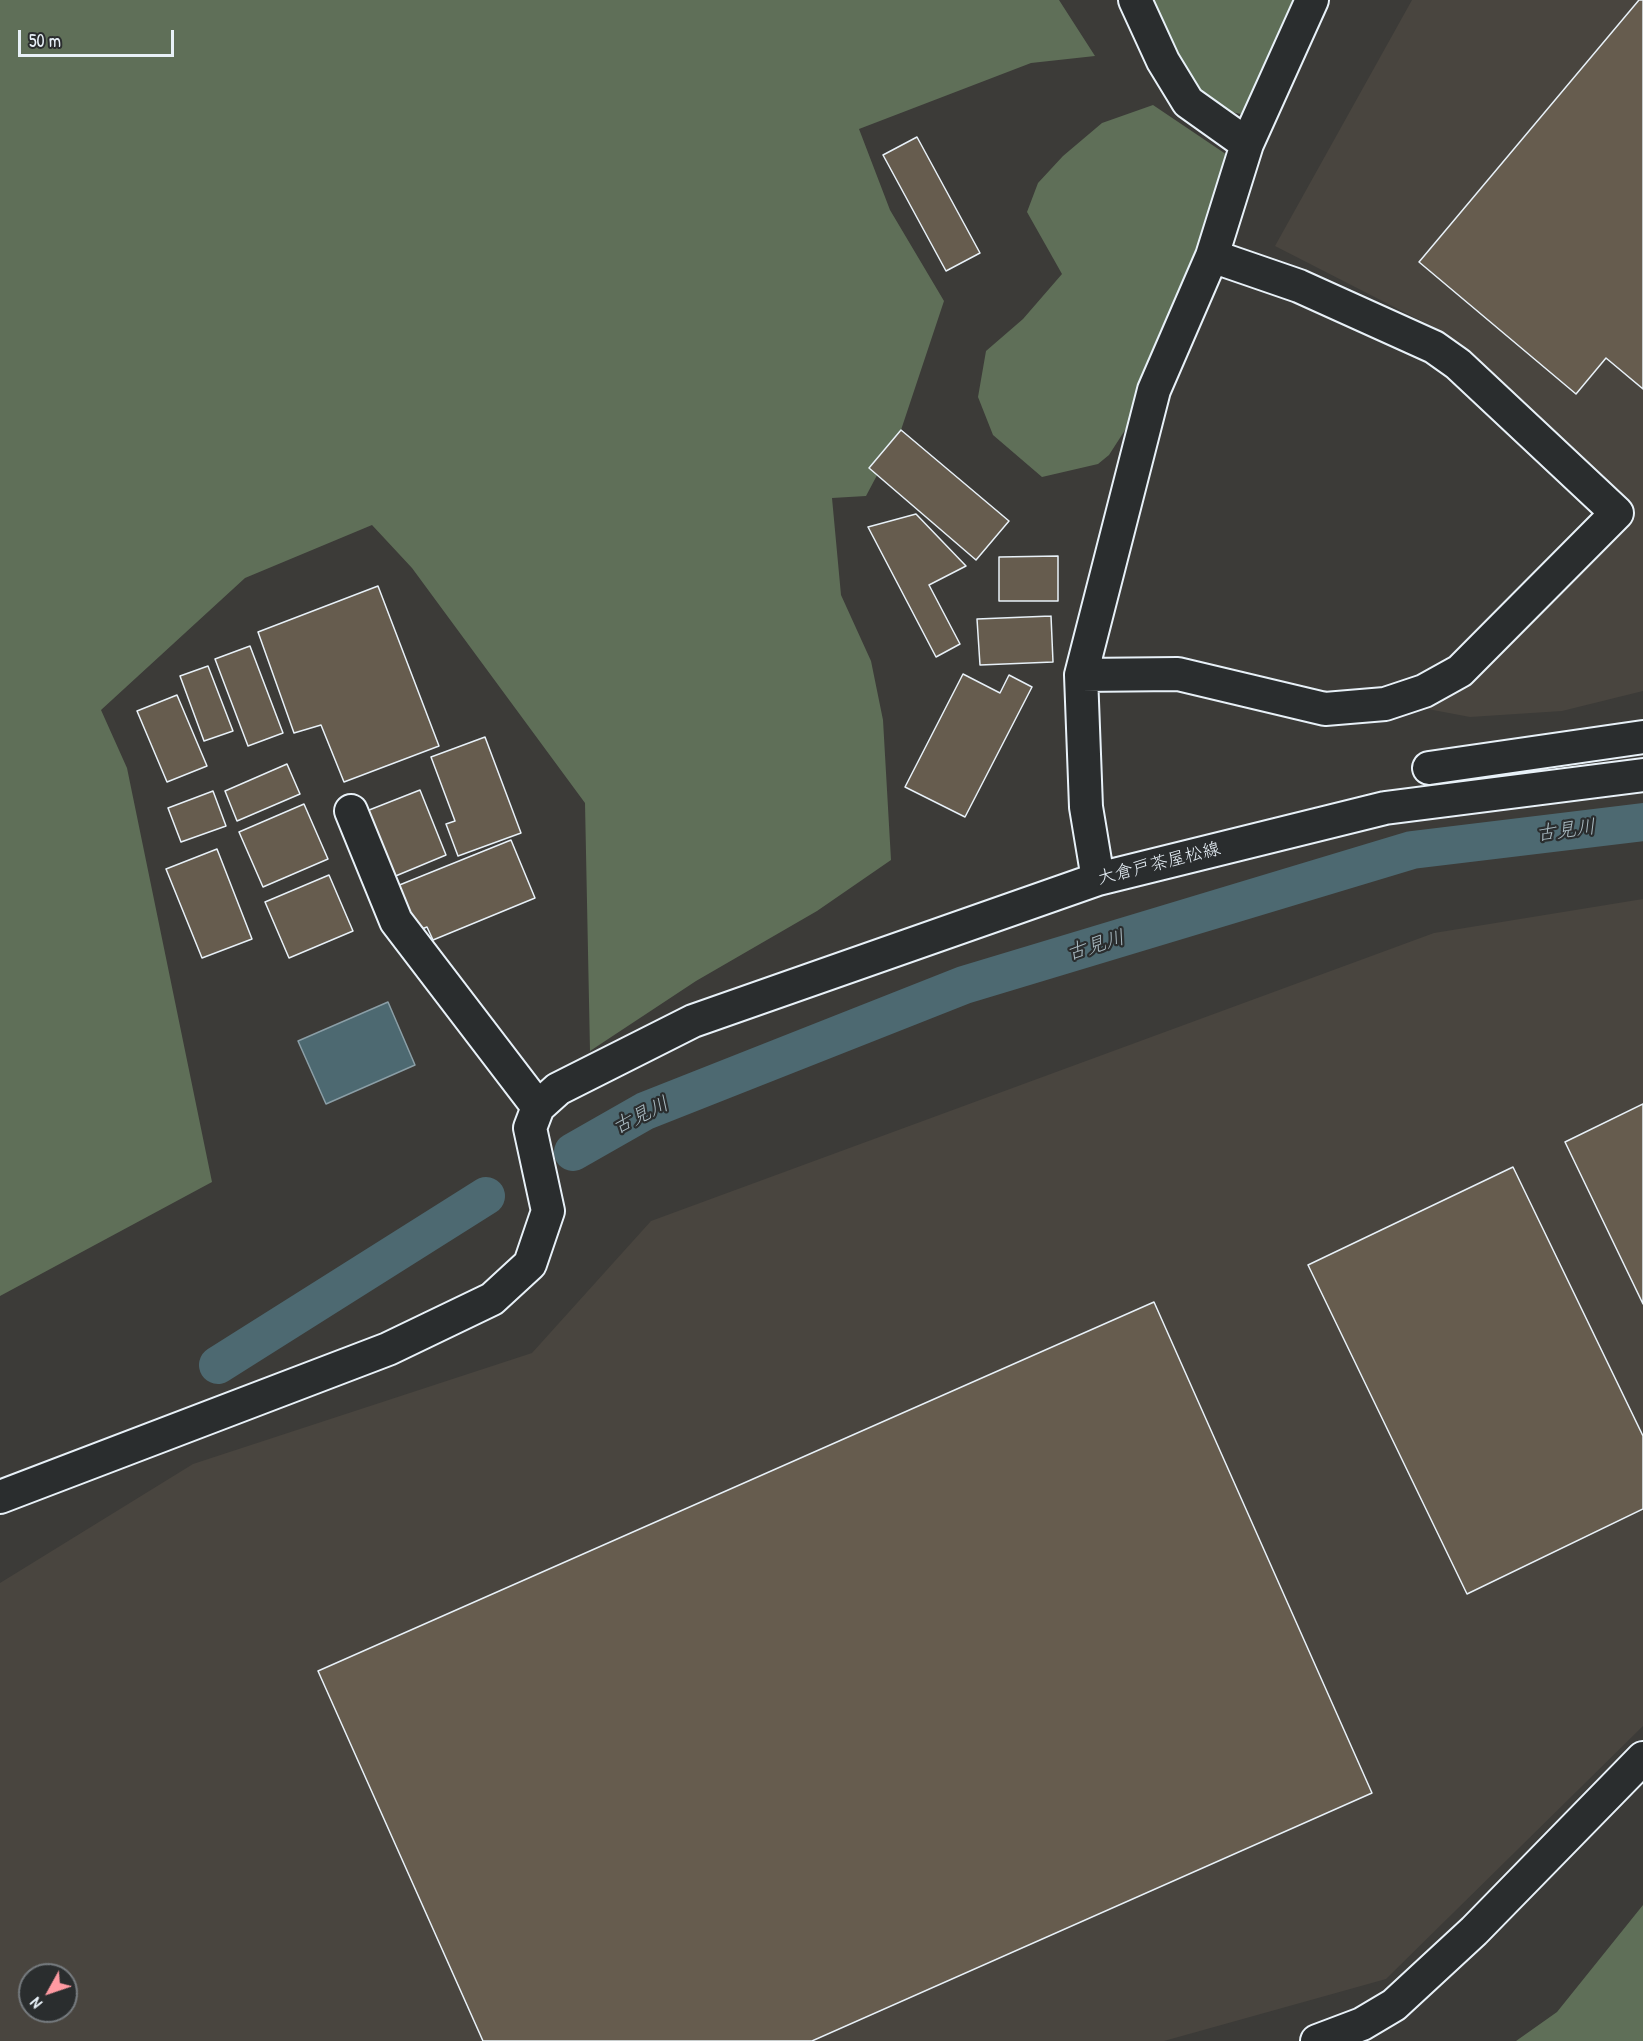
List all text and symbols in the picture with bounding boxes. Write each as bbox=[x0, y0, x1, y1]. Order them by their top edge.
scale bar bbox=[21, 18, 177, 56]
text: 50 m bbox=[29, 28, 61, 53]
water label: 古見川 bbox=[1535, 815, 1597, 847]
street label: 大倉戸茶屋松線 bbox=[1095, 838, 1223, 890]
water label: 古見川 bbox=[1064, 926, 1128, 966]
water label: 古見川 bbox=[609, 1092, 673, 1140]
north arrow bbox=[18, 1963, 78, 2023]
text: N bbox=[25, 1993, 47, 2014]

